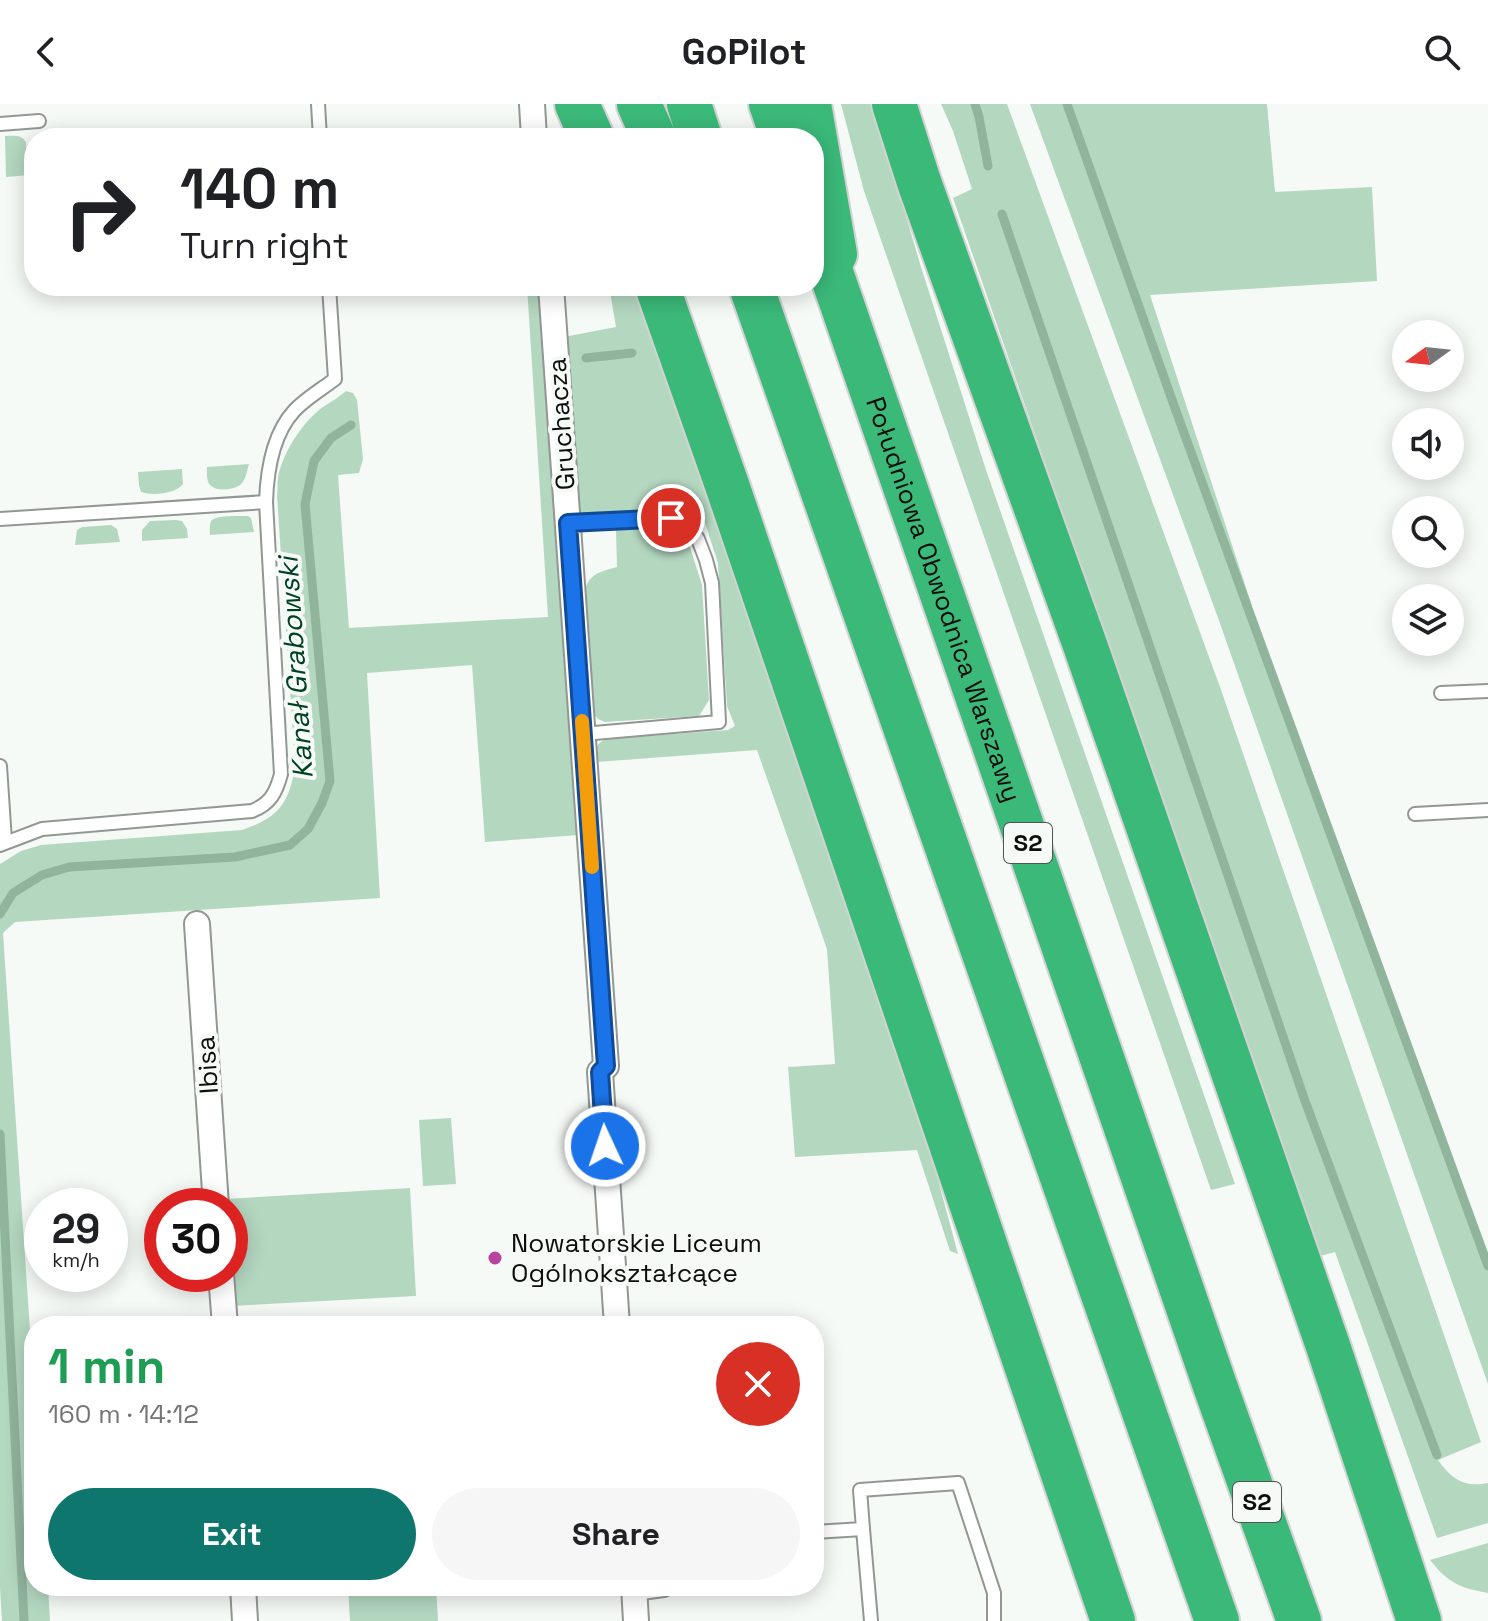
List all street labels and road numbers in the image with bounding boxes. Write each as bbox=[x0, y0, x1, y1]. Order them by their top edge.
street label: Gruchacza bbox=[539, 357, 583, 491]
street label: Południowa Obwodnica Warszawy bbox=[858, 392, 1029, 806]
road number: S2 bbox=[1004, 823, 1052, 863]
street label: Ibisa bbox=[188, 1035, 226, 1095]
road number: S2 bbox=[1233, 1482, 1281, 1522]

